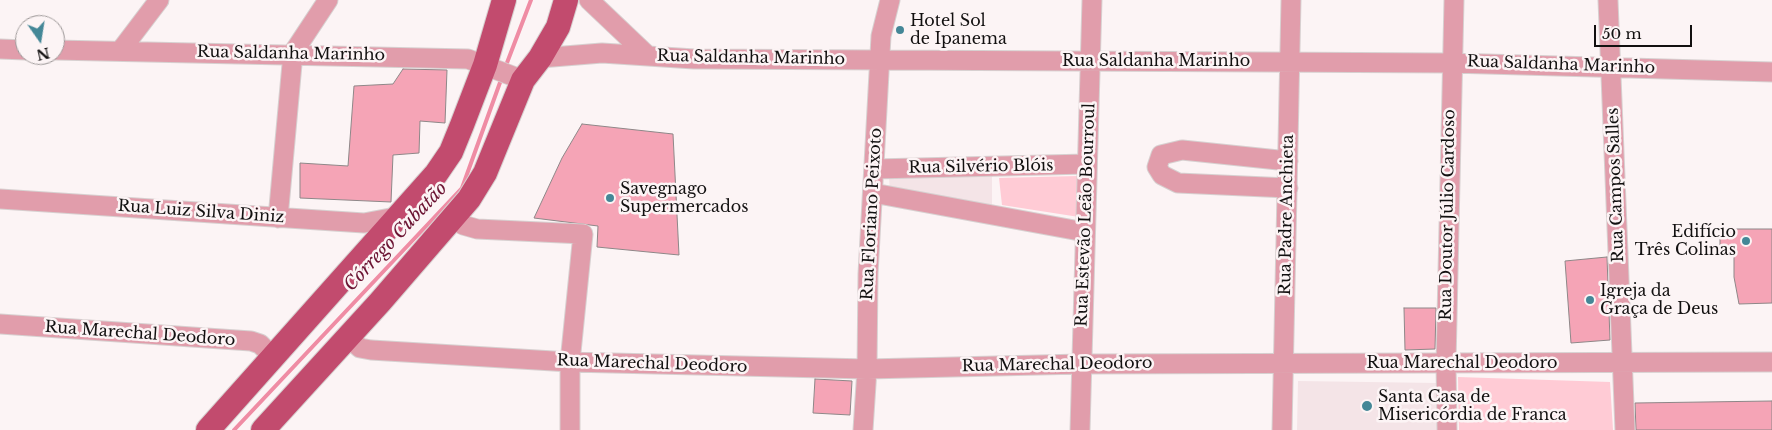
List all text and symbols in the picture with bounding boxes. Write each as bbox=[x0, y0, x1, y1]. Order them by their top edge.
place label: Hotel Sol de Ipanema bbox=[910, 11, 1007, 49]
north arrow bbox=[15, 15, 65, 65]
scale bar bbox=[1597, 15, 1694, 47]
marker: Hotel Sol de Ipanema bbox=[894, 24, 906, 36]
text: 50 m bbox=[1602, 24, 1642, 43]
text: N bbox=[35, 43, 52, 64]
street label: Rua Saldanha Marinho bbox=[197, 43, 385, 65]
street label: Rua Saldanha Marinho bbox=[657, 47, 845, 69]
street label: Rua Saldanha Marinho bbox=[1062, 51, 1250, 71]
street label: Rua Saldanha Marinho bbox=[1467, 52, 1655, 78]
street label: Rua Estevão Leão Bourroul bbox=[1072, 103, 1100, 327]
street label: Rua Campos Salles bbox=[1604, 107, 1628, 263]
street label: Rua Doutor Júlio Cardoso bbox=[1437, 109, 1459, 321]
street label: Rua Floriano Peixoto bbox=[858, 127, 886, 301]
street label: Rua Padre Anchieta bbox=[1276, 134, 1298, 296]
street label: Rua Silvério Blóis bbox=[908, 156, 1054, 178]
water label: Córrego Cubatão bbox=[340, 178, 452, 296]
place label: Savegnago Supermercados bbox=[620, 179, 748, 217]
marker: Savegnago Supermercados bbox=[604, 192, 616, 204]
street label: Rua Luiz Silva Diniz bbox=[117, 197, 285, 227]
place label: Edifício Três Colinas bbox=[1635, 222, 1736, 260]
marker: Edifício Três Colinas bbox=[1740, 235, 1752, 247]
place label: Igreja da Graça de Deus bbox=[1600, 281, 1718, 319]
marker: Igreja da Graça de Deus bbox=[1584, 294, 1596, 306]
street label: Rua Marechal Deodoro bbox=[44, 318, 236, 350]
street label: Rua Marechal Deodoro bbox=[556, 351, 748, 377]
street label: Rua Marechal Deodoro bbox=[1367, 353, 1557, 373]
street label: Rua Marechal Deodoro bbox=[961, 354, 1153, 376]
place label: Santa Casa de Misericórdia de Franca bbox=[1378, 387, 1567, 425]
marker: Santa Casa de Misericórdia de Franca bbox=[1360, 399, 1374, 413]

